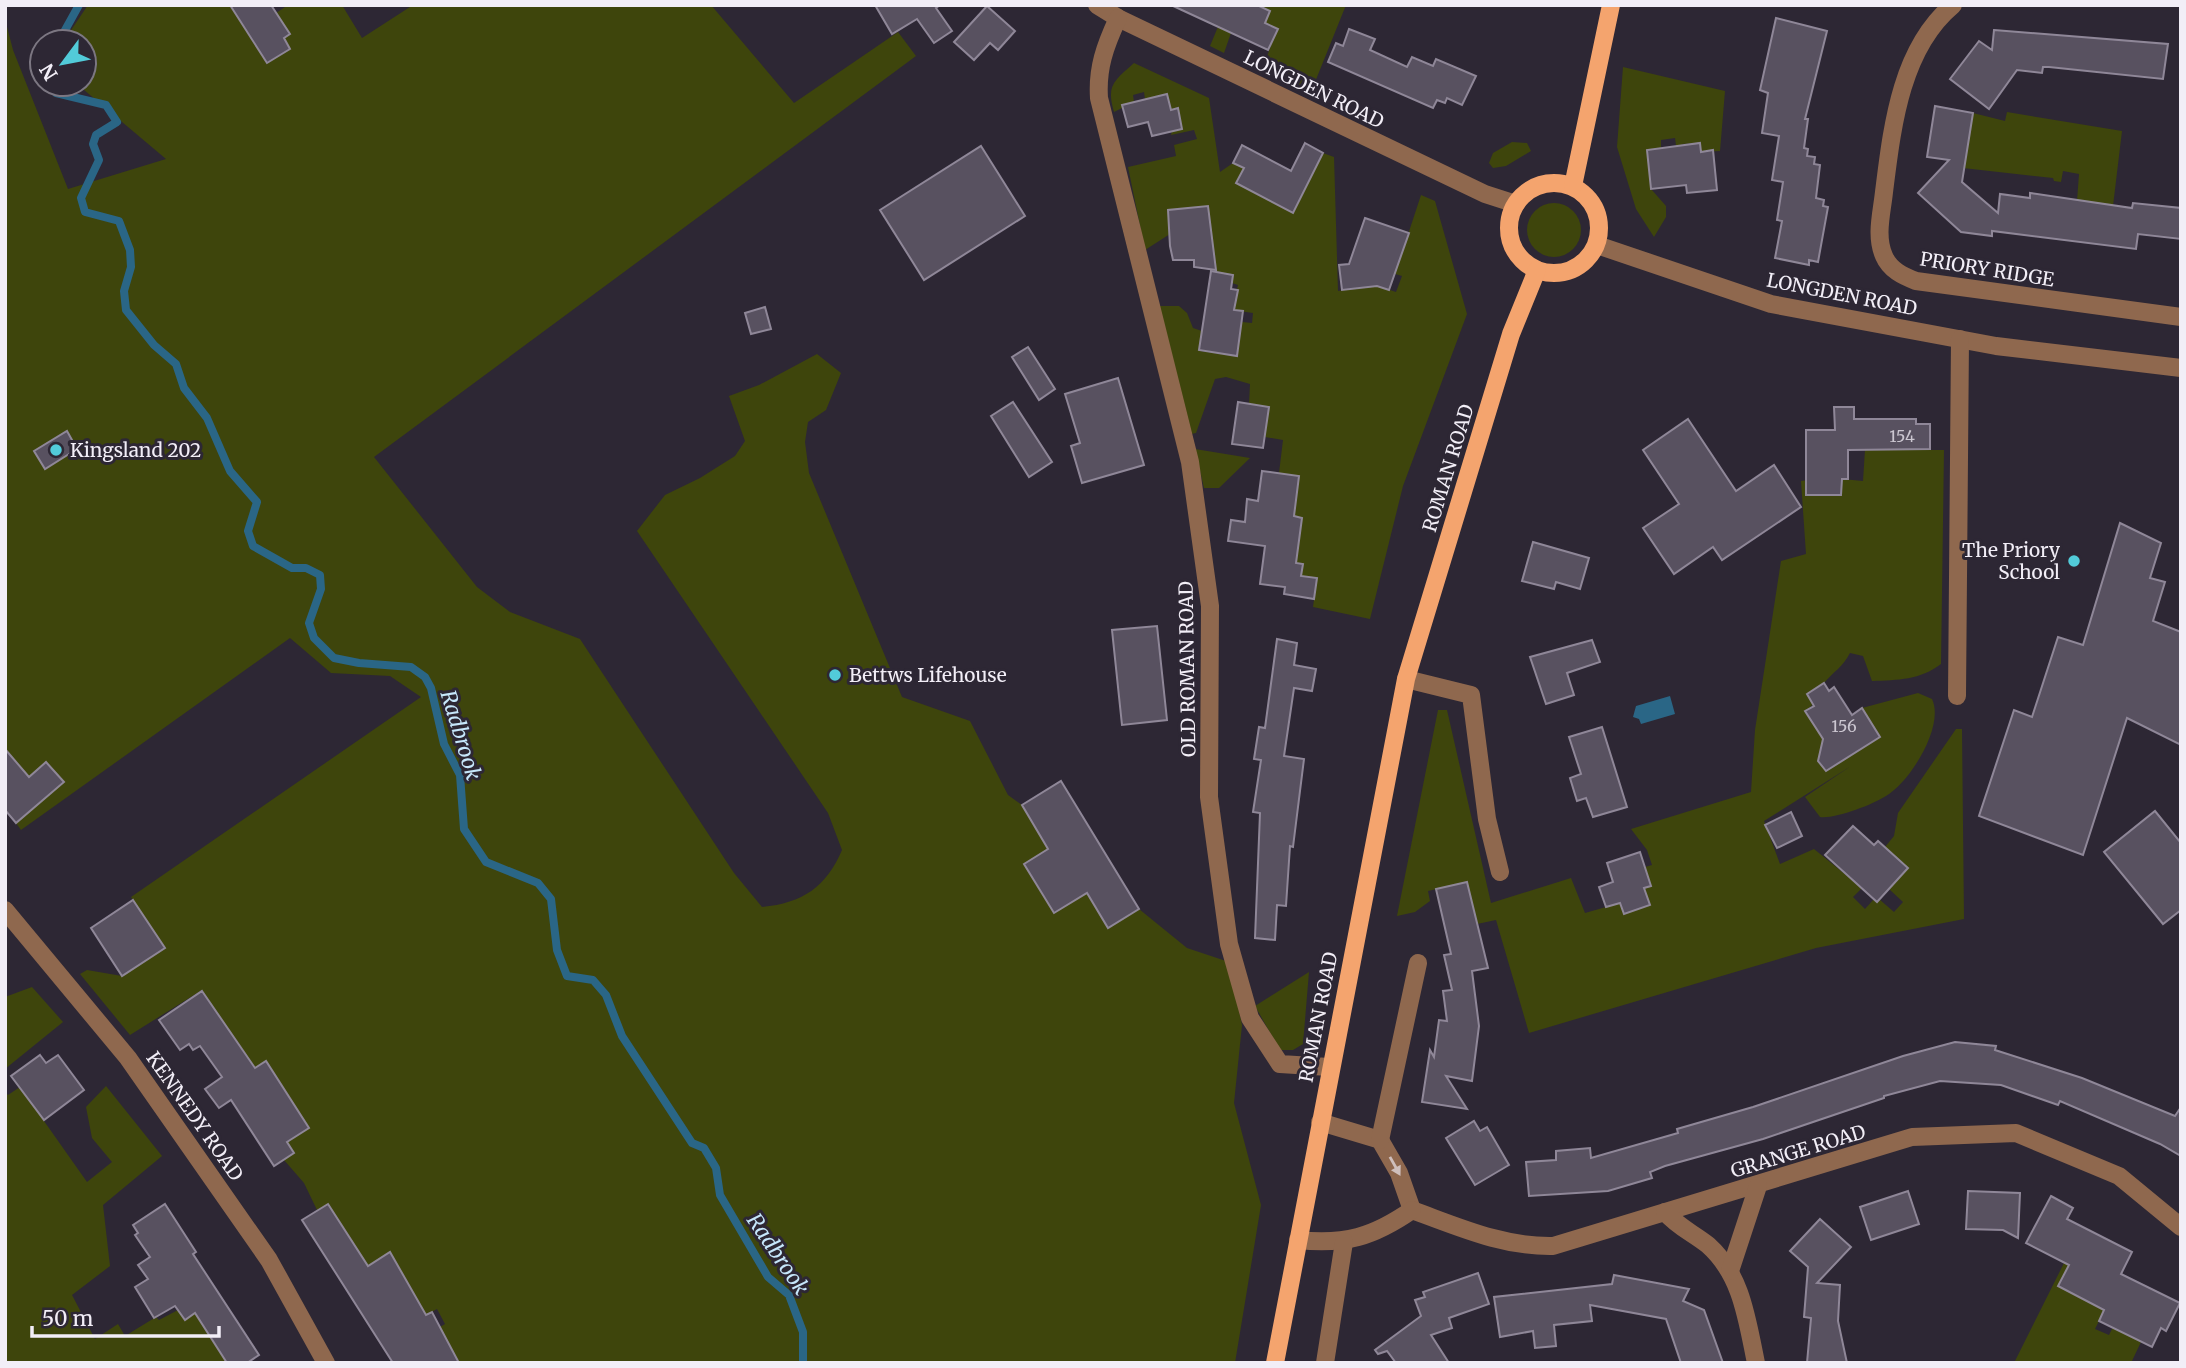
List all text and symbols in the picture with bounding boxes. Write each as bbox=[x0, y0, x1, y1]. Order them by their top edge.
north arrow bbox=[28, 28, 98, 98]
street label: LONGDEN ROAD bbox=[1240, 45, 1388, 133]
text: N bbox=[34, 59, 63, 85]
street label: PRIORY RIDGE bbox=[1918, 247, 2056, 291]
street label: LONGDEN ROAD bbox=[1765, 268, 1919, 320]
street label: ROMAN ROAD bbox=[1417, 401, 1479, 535]
house number: 154 bbox=[1889, 426, 1915, 446]
place label: Kingsland 202 bbox=[70, 438, 201, 462]
marker: Kingsland 202 bbox=[48, 442, 64, 458]
place label: The Priory School bbox=[1962, 538, 2060, 584]
marker: The Priory School bbox=[2066, 553, 2082, 569]
street label: OLD ROMAN ROAD bbox=[1173, 581, 1201, 757]
place label: Bettws Lifehouse bbox=[849, 663, 1007, 687]
marker: Bettws Lifehouse bbox=[827, 667, 843, 683]
water label: Radbrook bbox=[435, 687, 488, 784]
house number: 156 bbox=[1831, 716, 1857, 736]
street label: ROMAN ROAD bbox=[1294, 950, 1342, 1084]
street label: KENNEDY ROAD bbox=[141, 1047, 249, 1185]
street label: GRANGE ROAD bbox=[1728, 1119, 1868, 1183]
one-way arrow bbox=[1388, 1157, 1400, 1177]
water label: Radbrook bbox=[741, 1208, 815, 1300]
scale bar bbox=[32, 1294, 219, 1338]
text: 50 m bbox=[42, 1305, 93, 1332]

